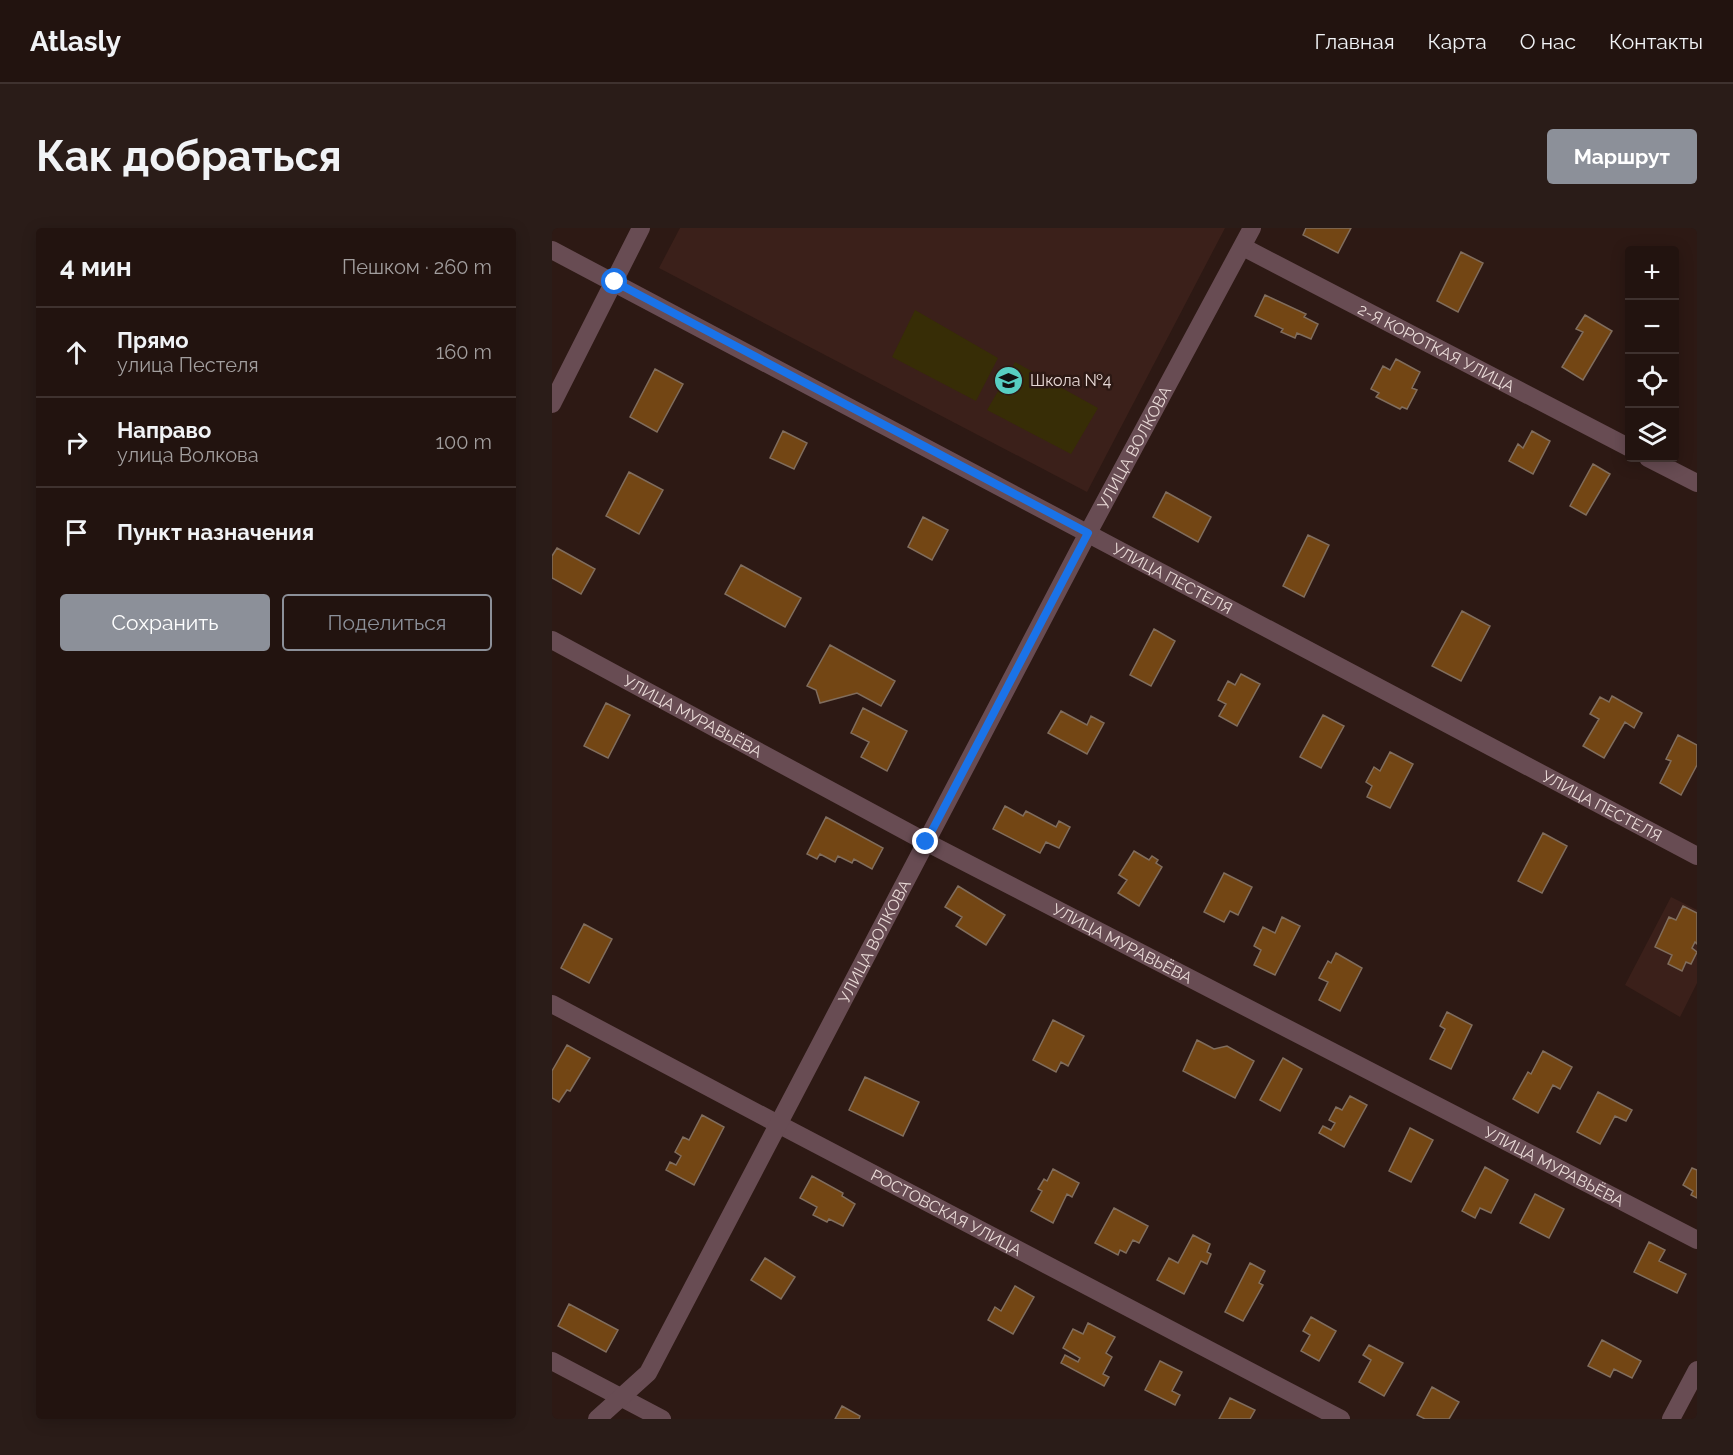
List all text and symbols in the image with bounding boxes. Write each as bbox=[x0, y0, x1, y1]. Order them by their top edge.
text: Atlasly bbox=[30, 25, 121, 58]
text: Главная bbox=[1315, 29, 1395, 54]
text: Карта bbox=[1428, 29, 1487, 54]
text: О нас bbox=[1520, 29, 1576, 54]
text: Контакты bbox=[1609, 29, 1703, 54]
button: Маршрут bbox=[1547, 129, 1697, 184]
text: Как добраться bbox=[36, 132, 342, 181]
map controls bbox=[1625, 246, 1679, 462]
button: + bbox=[1625, 246, 1679, 300]
text: 4 мин bbox=[60, 252, 132, 282]
text: Пешком · 260 m bbox=[342, 255, 492, 279]
route start bbox=[601, 268, 627, 294]
street label: 2-Я КОРОТКАЯ УЛИЦА bbox=[1355, 299, 1518, 396]
button: − bbox=[1625, 300, 1679, 354]
text: Прямо bbox=[117, 327, 189, 353]
icon: ahead bbox=[60, 336, 93, 369]
text: 160 m bbox=[436, 340, 492, 364]
text: улица Пестеля bbox=[117, 353, 259, 377]
button: locate bbox=[1625, 354, 1679, 408]
school or university icon: Школа №4 bbox=[993, 364, 1025, 396]
place label: Школа №4 bbox=[1030, 371, 1112, 390]
street label: УЛИЦА ВОЛКОВА bbox=[1093, 383, 1175, 512]
button: layers bbox=[1625, 408, 1679, 462]
text: Направо bbox=[117, 417, 211, 443]
icon: right bbox=[60, 426, 93, 459]
text: 100 m bbox=[435, 430, 492, 454]
text: улица Волкова bbox=[117, 443, 259, 467]
icon: arrive bbox=[60, 516, 93, 549]
text: Пункт назначения bbox=[117, 519, 314, 545]
street label: УЛИЦА ПЕСТЕЛЯ bbox=[1109, 539, 1236, 618]
button: Сохранить bbox=[60, 594, 270, 651]
button: Поделиться bbox=[282, 594, 492, 651]
street label: УЛИЦА МУРАВЬЁВА bbox=[620, 671, 766, 761]
street label: УЛИЦА ПЕСТЕЛЯ bbox=[1539, 766, 1665, 845]
route end bbox=[912, 828, 938, 854]
street label: УЛИЦА ВОЛКОВА bbox=[834, 876, 914, 1006]
street label: УЛИЦА МУРАВЬЁВА bbox=[1049, 899, 1196, 987]
street label: УЛИЦА МУРАВЬЁВА bbox=[1481, 1122, 1628, 1210]
street label: РОСТОВСКАЯ УЛИЦА bbox=[868, 1165, 1025, 1260]

